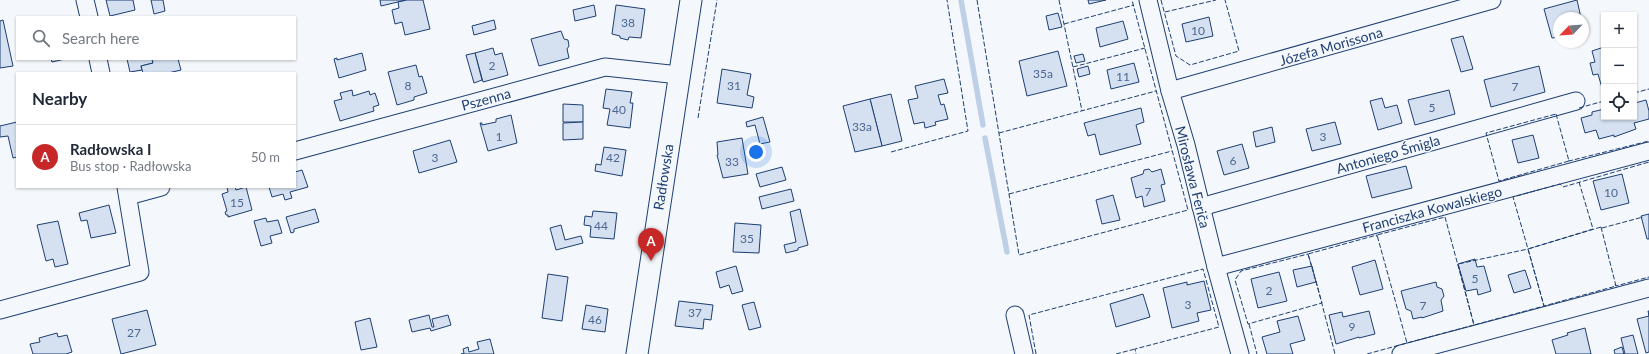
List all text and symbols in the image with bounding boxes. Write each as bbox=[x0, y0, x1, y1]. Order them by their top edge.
north arrow bbox=[1553, 12, 1589, 48]
map controls bbox=[1601, 12, 1637, 120]
button: + bbox=[1601, 12, 1637, 48]
house number: 38 bbox=[621, 15, 635, 30]
search box bbox=[16, 16, 296, 60]
house number: 10 bbox=[1191, 23, 1205, 38]
street label: Józefa Morissona bbox=[1278, 23, 1385, 69]
icon: search bbox=[30, 27, 52, 49]
text: Search here bbox=[62, 29, 139, 47]
button: − bbox=[1601, 48, 1637, 84]
house number: 2 bbox=[489, 58, 496, 73]
house number: 35a bbox=[1033, 66, 1053, 81]
house number: 11 bbox=[1116, 69, 1130, 84]
house number: 8 bbox=[405, 78, 412, 93]
house number: 31 bbox=[727, 78, 741, 93]
house number: 7 bbox=[1512, 79, 1519, 94]
street label: Pszenna bbox=[459, 84, 513, 114]
button: locate bbox=[1601, 84, 1637, 120]
text: Nearby bbox=[32, 88, 87, 109]
house number: 5 bbox=[1429, 100, 1436, 115]
house number: 40 bbox=[612, 102, 626, 117]
house number: 33a bbox=[852, 119, 872, 134]
street label: Mirosława Feriča bbox=[1172, 124, 1214, 230]
house number: 1 bbox=[496, 129, 503, 144]
house number: 3 bbox=[1320, 129, 1327, 144]
street label: Antoniego Śmigla bbox=[1334, 131, 1442, 177]
text: Radłowska I bbox=[70, 140, 151, 158]
your location bbox=[746, 142, 766, 162]
street label: Radłowska bbox=[649, 143, 677, 211]
text: A bbox=[40, 149, 50, 165]
text: 50 m bbox=[251, 149, 280, 165]
house number: 3 bbox=[432, 150, 439, 165]
house number: 42 bbox=[606, 150, 620, 165]
house number: 6 bbox=[1230, 153, 1237, 168]
house number: 33 bbox=[725, 154, 739, 169]
text: Bus stop · Radłowska bbox=[70, 158, 191, 174]
street label: Franciszka Kowalskiego bbox=[1360, 182, 1504, 236]
house number: 7 bbox=[1145, 184, 1152, 199]
house number: 10 bbox=[1604, 185, 1618, 200]
house number: 15 bbox=[230, 195, 244, 210]
house number: 44 bbox=[594, 218, 608, 233]
pin: A bbox=[638, 228, 664, 261]
house number: 35 bbox=[740, 231, 754, 246]
house number: 5 bbox=[1472, 271, 1479, 286]
house number: 2 bbox=[1266, 283, 1273, 298]
house number: 3 bbox=[1185, 297, 1192, 312]
house number: 7 bbox=[1420, 298, 1427, 313]
house number: 37 bbox=[688, 305, 702, 320]
house number: 46 bbox=[588, 312, 602, 327]
house number: 9 bbox=[1349, 319, 1356, 334]
house number: 27 bbox=[127, 325, 141, 340]

